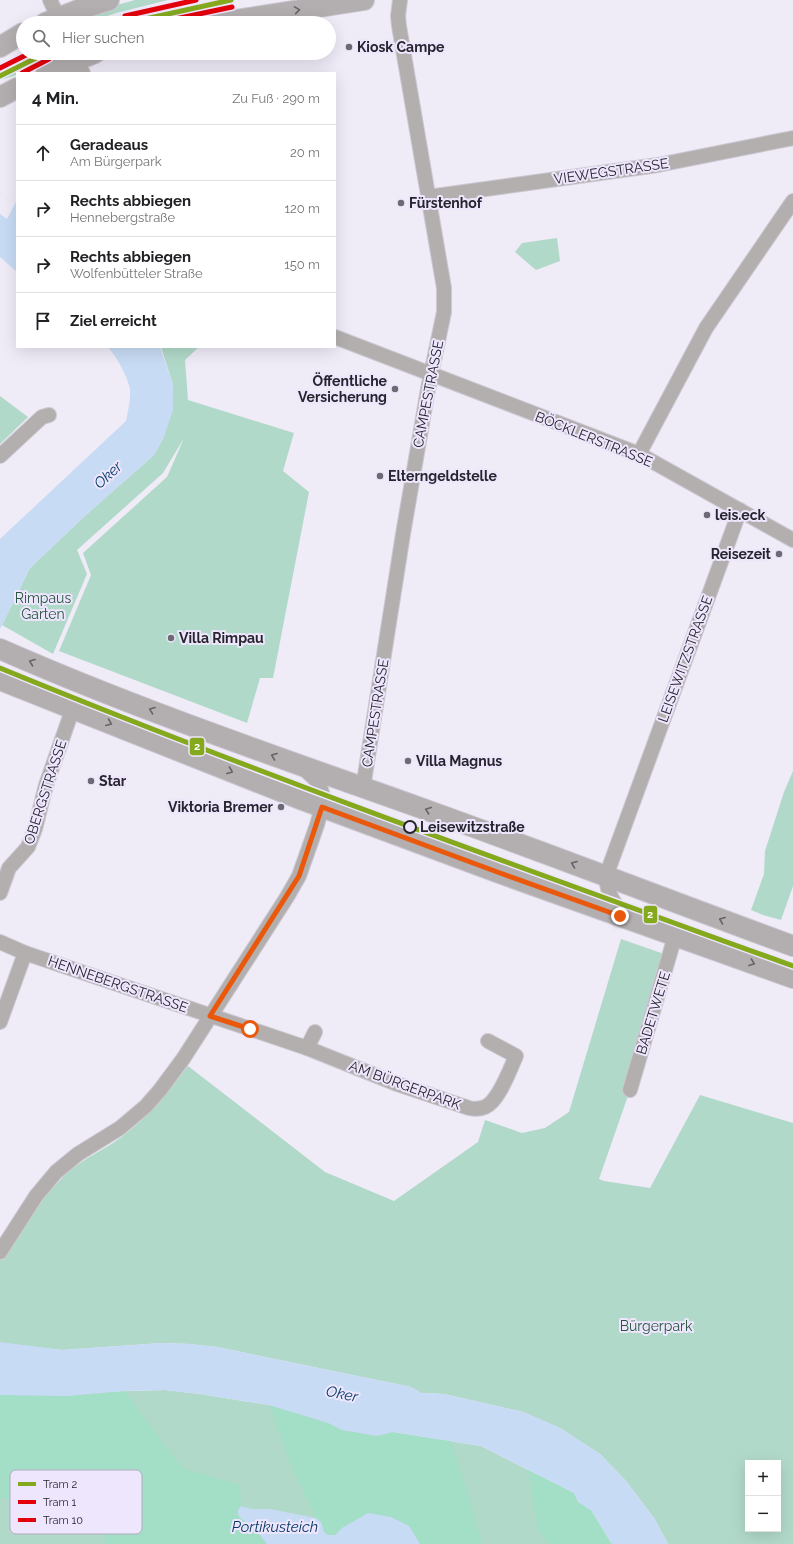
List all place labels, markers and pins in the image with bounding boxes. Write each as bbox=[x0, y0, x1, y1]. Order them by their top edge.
place label: Kiosk Campe bbox=[357, 39, 445, 55]
marker: Kiosk Campe bbox=[344, 42, 354, 52]
place label: Fürstenhof bbox=[409, 195, 483, 211]
marker: Fürstenhof bbox=[396, 198, 406, 208]
place label: Öffentliche Versicherung bbox=[298, 372, 388, 405]
marker: Öffentliche Versicherung bbox=[390, 384, 400, 394]
place label: Elterngeldstelle bbox=[388, 468, 497, 484]
marker: Elterngeldstelle bbox=[375, 471, 385, 481]
place label: leis.eck bbox=[715, 507, 766, 523]
marker: leis.eck bbox=[702, 510, 712, 520]
place label: Reisezeit bbox=[711, 546, 772, 562]
marker: Reisezeit bbox=[774, 549, 784, 559]
place label: Villa Rimpau bbox=[179, 630, 264, 646]
marker: Villa Rimpau bbox=[166, 633, 176, 643]
place label: Villa Magnus bbox=[416, 753, 502, 769]
marker: Villa Magnus bbox=[403, 756, 413, 766]
place label: Star bbox=[99, 773, 127, 789]
marker: Star bbox=[86, 776, 96, 786]
place label: Viktoria Bremer bbox=[168, 799, 274, 815]
marker: Viktoria Bremer bbox=[276, 802, 286, 812]
place label: Leisewitzstraße bbox=[420, 819, 525, 835]
marker: Leisewitzstraße bbox=[403, 820, 417, 834]

